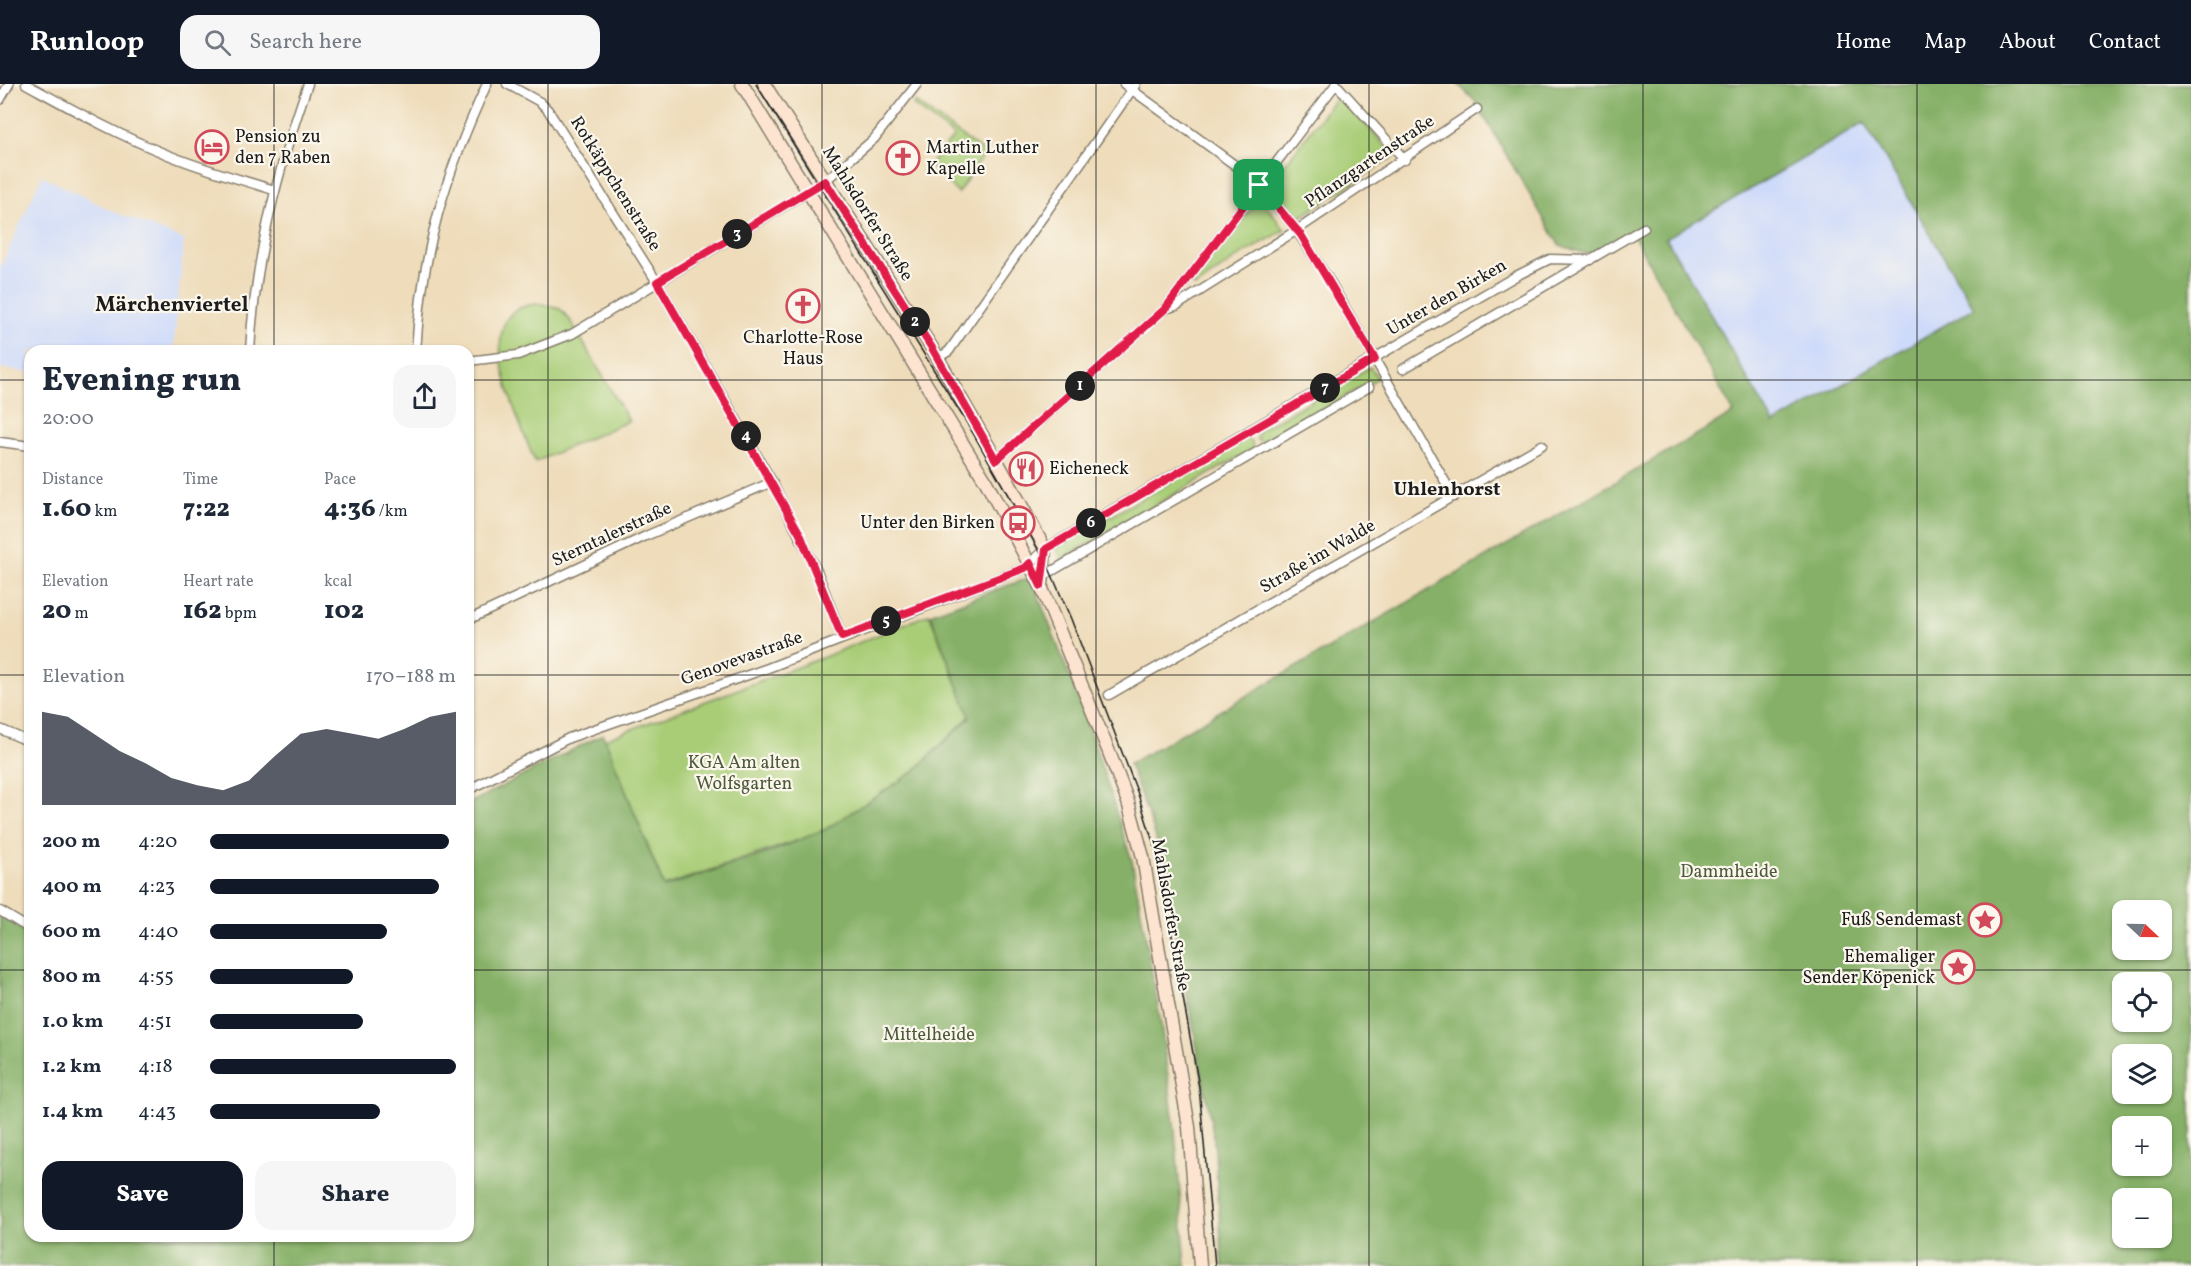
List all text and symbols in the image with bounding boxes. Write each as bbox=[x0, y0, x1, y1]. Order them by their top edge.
search box bbox=[180, 15, 600, 69]
text: Runloop bbox=[30, 23, 144, 62]
icon: search bbox=[201, 26, 234, 59]
text: Search here bbox=[249, 27, 362, 58]
text: Home bbox=[1836, 28, 1891, 57]
text: Map bbox=[1924, 28, 1966, 57]
text: About bbox=[1999, 28, 2056, 57]
text: Contact bbox=[2089, 28, 2161, 57]
street label: Pflanzgartenstraße bbox=[1300, 109, 1440, 215]
street label: Rotkäppchenstraße bbox=[563, 112, 667, 256]
place label: Pension zu den 7 Raben bbox=[235, 125, 331, 171]
hotel icon: Pension zu den 7 Raben bbox=[194, 129, 230, 165]
place label: Martin Luther Kapelle bbox=[926, 136, 1039, 182]
church icon: Martin Luther Kapelle bbox=[885, 140, 921, 176]
street label: Mahlsdorfer Straße bbox=[815, 142, 919, 286]
pin bbox=[1233, 159, 1284, 210]
icon: arrive bbox=[1242, 168, 1275, 201]
pin: 3 bbox=[722, 219, 752, 249]
text: 3 bbox=[733, 223, 741, 245]
street label: Unter den Birken bbox=[1382, 253, 1512, 343]
church icon: Charlotte-Rose Haus bbox=[785, 288, 821, 324]
district label: Märchenviertel bbox=[95, 291, 249, 320]
pin: 2 bbox=[900, 307, 930, 337]
text: 2 bbox=[911, 311, 919, 333]
place label: Charlotte-Rose Haus bbox=[743, 326, 863, 372]
text: Evening run bbox=[42, 359, 241, 405]
button: share bbox=[393, 365, 456, 428]
pin: 1 bbox=[1065, 371, 1095, 401]
pin: 7 bbox=[1310, 373, 1340, 403]
text: 1 bbox=[1077, 375, 1083, 397]
text: 7 bbox=[1321, 377, 1329, 399]
text: 20:00 bbox=[42, 405, 94, 433]
pin: 4 bbox=[731, 421, 761, 451]
text: 4 bbox=[741, 425, 751, 447]
restaurant icon: Eicheneck bbox=[1008, 451, 1044, 487]
place label: Eicheneck bbox=[1049, 457, 1129, 482]
text: Distance bbox=[42, 469, 103, 491]
text: Time bbox=[183, 469, 218, 491]
text: Pace bbox=[324, 469, 356, 491]
district label: Uhlenhorst bbox=[1393, 476, 1501, 504]
text: 1.60 bbox=[42, 491, 91, 527]
text: 7:22 bbox=[183, 491, 230, 527]
text: 4:36 bbox=[324, 491, 376, 527]
street label: Sterntalerstraße bbox=[548, 496, 676, 574]
text: km bbox=[91, 501, 118, 523]
text: /km bbox=[376, 501, 408, 523]
bus stop icon: Unter den Birken bbox=[1000, 505, 1036, 541]
pin: 6 bbox=[1076, 508, 1106, 538]
place label: Unter den Birken bbox=[860, 511, 995, 536]
text: 6 bbox=[1087, 512, 1095, 534]
street label: Straße im Walde bbox=[1256, 514, 1380, 600]
text: Elevation bbox=[42, 571, 109, 593]
text: Heart rate bbox=[183, 571, 254, 593]
text: kcal bbox=[324, 571, 352, 593]
text: 20 bbox=[42, 593, 71, 629]
text: 162 bbox=[183, 593, 222, 629]
text: 102 bbox=[324, 593, 364, 629]
text: m bbox=[71, 603, 89, 625]
text: bpm bbox=[222, 603, 257, 625]
pin: 5 bbox=[871, 606, 901, 636]
text: 5 bbox=[882, 610, 890, 632]
street label: Genovevastraße bbox=[678, 625, 806, 693]
text: Elevation bbox=[42, 663, 125, 691]
text: 170–188 m bbox=[366, 663, 456, 691]
park label: KGA Am alten Wolfsgarten bbox=[688, 751, 801, 797]
text: 200 m bbox=[42, 828, 100, 856]
text: 4:20 bbox=[138, 828, 177, 856]
street label: Mahlsdorfer Straße bbox=[1144, 837, 1196, 993]
park label: Dammheide bbox=[1680, 860, 1778, 885]
text: 400 m bbox=[42, 873, 102, 901]
text: 4:23 bbox=[138, 873, 175, 901]
north arrow bbox=[2112, 900, 2172, 960]
map controls bbox=[2112, 900, 2172, 1248]
place icon: Fuß Sendemast bbox=[1967, 902, 2003, 938]
place label: Fuß Sendemast bbox=[1841, 908, 1962, 933]
text: 600 m bbox=[42, 918, 101, 946]
text: 4:40 bbox=[138, 918, 178, 946]
place label: Ehemaliger Sender Köpenick bbox=[1802, 945, 1935, 991]
place icon: Ehemaliger Sender Köpenick bbox=[1940, 949, 1976, 985]
text: 800 m bbox=[42, 963, 101, 991]
text: 4:55 bbox=[138, 963, 174, 991]
button: locate bbox=[2112, 972, 2172, 1032]
text: 1.0 km bbox=[42, 1008, 104, 1036]
text: 4:51 bbox=[138, 1008, 172, 1036]
park label: Mittelheide bbox=[883, 1023, 975, 1048]
button: layers bbox=[2112, 1044, 2172, 1104]
text: 1.2 km bbox=[42, 1053, 102, 1081]
text: 4:18 bbox=[138, 1053, 173, 1081]
text: 1.4 km bbox=[42, 1098, 103, 1126]
text: 4:43 bbox=[138, 1098, 176, 1126]
button: + bbox=[2112, 1116, 2172, 1176]
button: Save bbox=[42, 1161, 243, 1230]
button: Share bbox=[255, 1161, 456, 1230]
button: − bbox=[2112, 1188, 2172, 1248]

